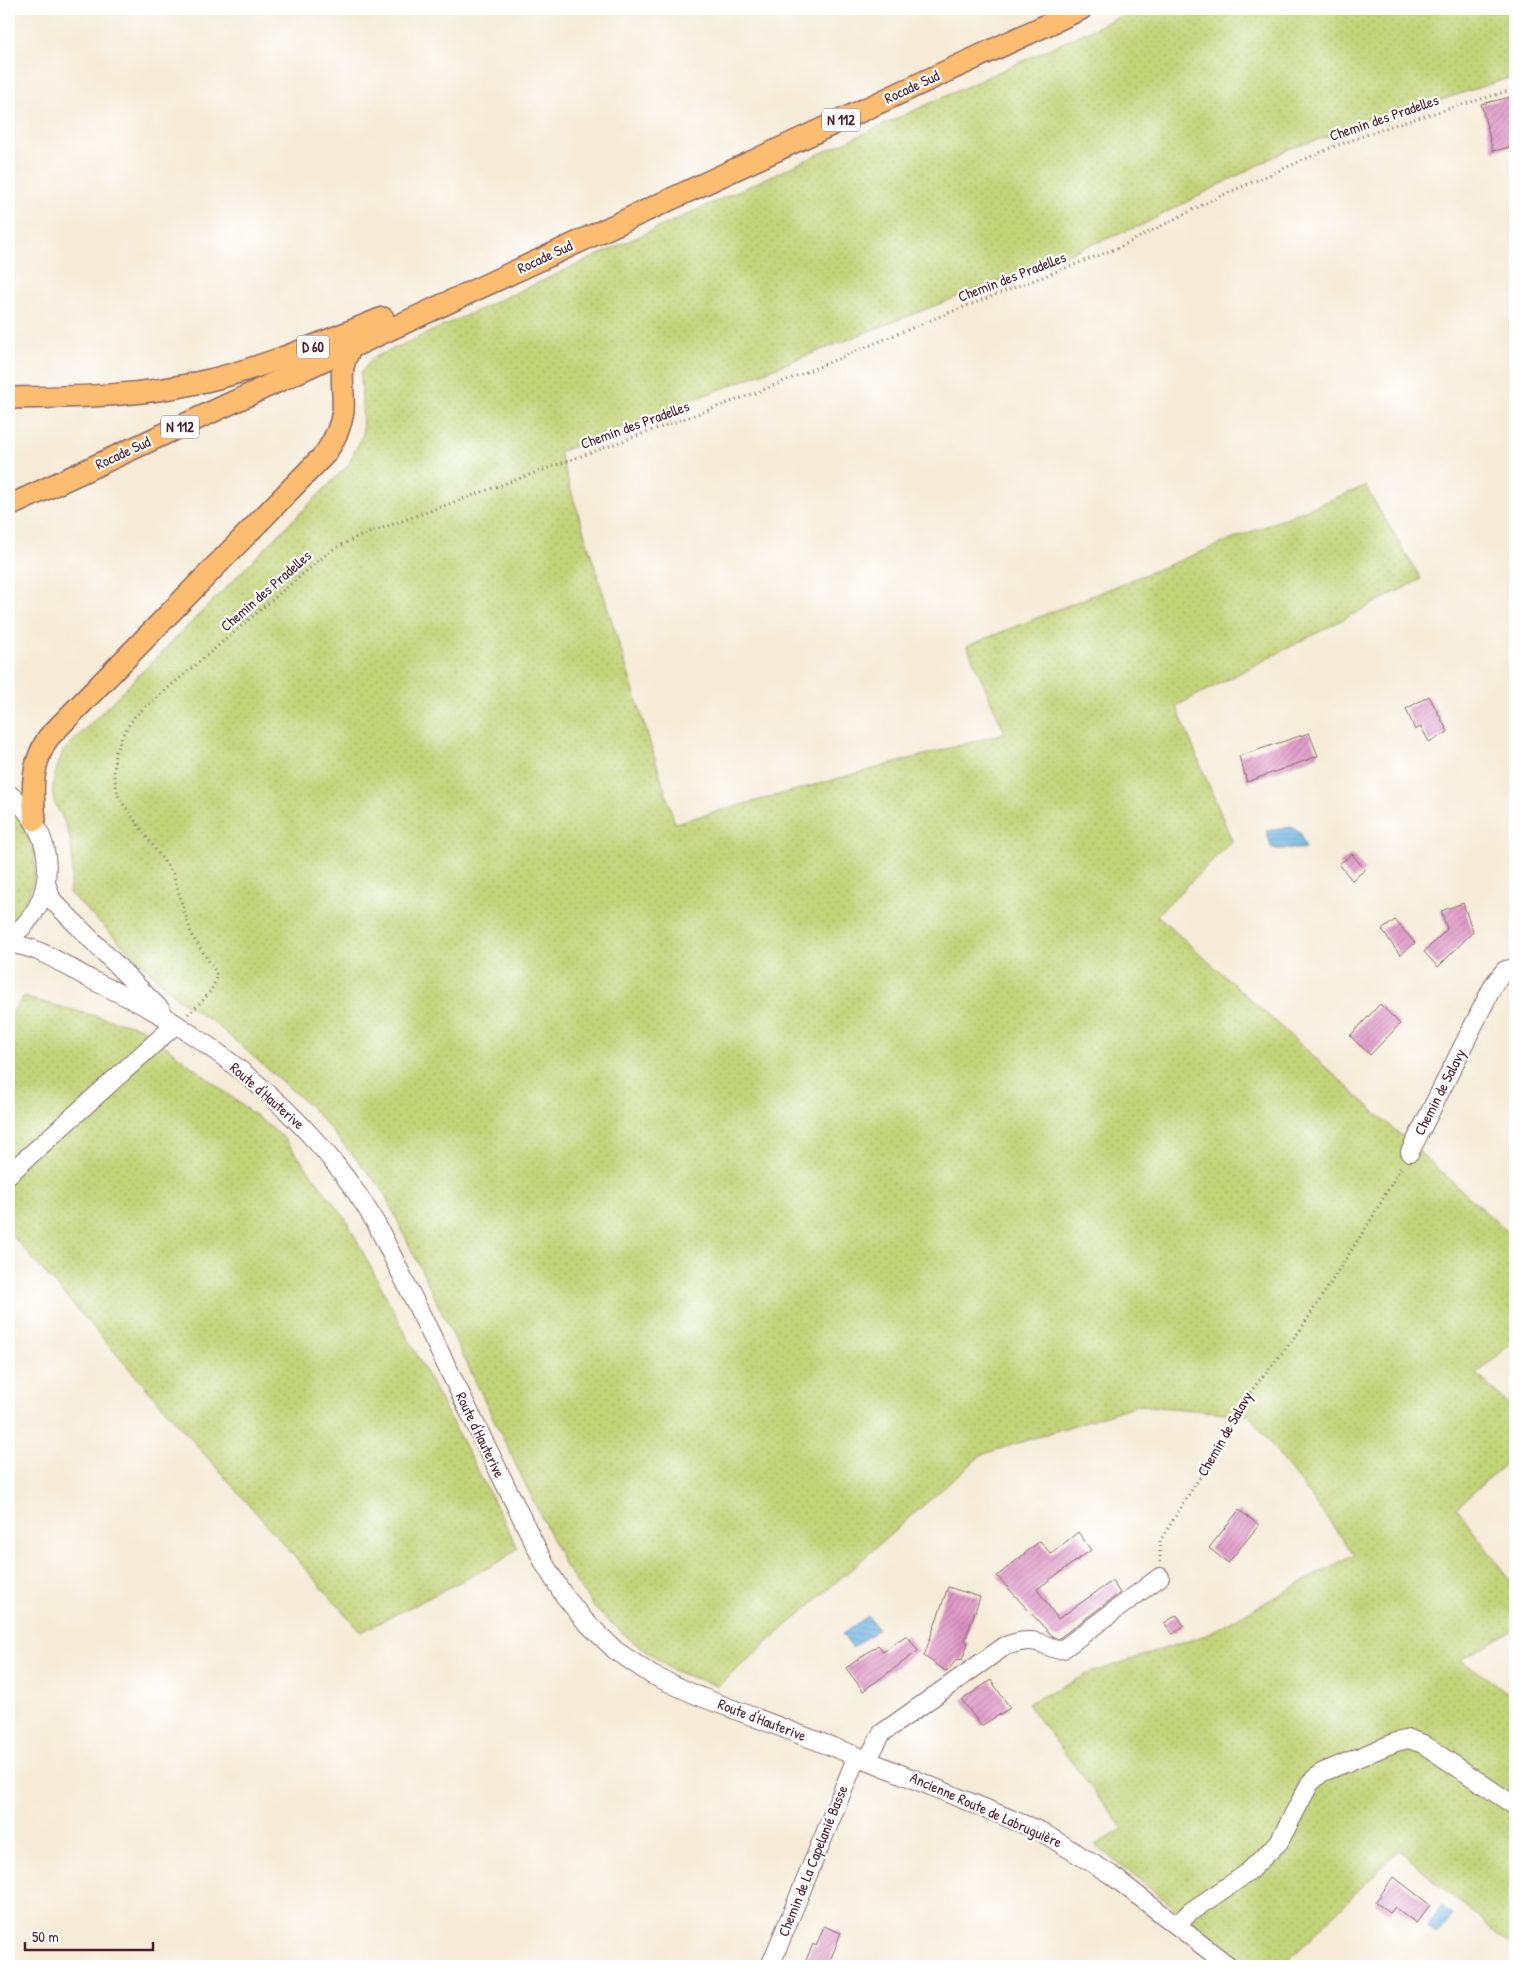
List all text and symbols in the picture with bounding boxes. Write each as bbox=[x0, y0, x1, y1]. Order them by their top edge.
street label: Rocade Sud bbox=[881, 65, 943, 108]
street label: Chemin des Pradelles bbox=[1326, 89, 1441, 146]
road number: N 112 bbox=[822, 108, 860, 132]
street label: Rocade Sud bbox=[514, 235, 576, 278]
street label: Chemin des Pradelles bbox=[955, 246, 1069, 307]
road number: D 60 bbox=[297, 336, 329, 358]
street label: Chemin des Pradelles bbox=[578, 395, 692, 454]
road number: N 112 bbox=[161, 416, 199, 438]
street label: Rocade Sud bbox=[92, 431, 154, 474]
street label: Chemin des Pradelles bbox=[216, 545, 316, 636]
street label: Chemin de Salavy bbox=[1409, 1045, 1470, 1139]
street label: Route d'Hauterive bbox=[225, 1057, 309, 1134]
street label: Route d'Hauterive bbox=[451, 1388, 510, 1481]
street label: Chemin de Salavy bbox=[1192, 1388, 1257, 1480]
street label: Route d'Hauterive bbox=[715, 1693, 809, 1746]
street label: Ancienne Route de Labruguière bbox=[907, 1767, 1065, 1853]
street label: Chemin de La Capelanié Basse bbox=[773, 1782, 853, 1940]
scale bar bbox=[25, 1920, 152, 1952]
text: 50 m bbox=[32, 1926, 59, 1947]

